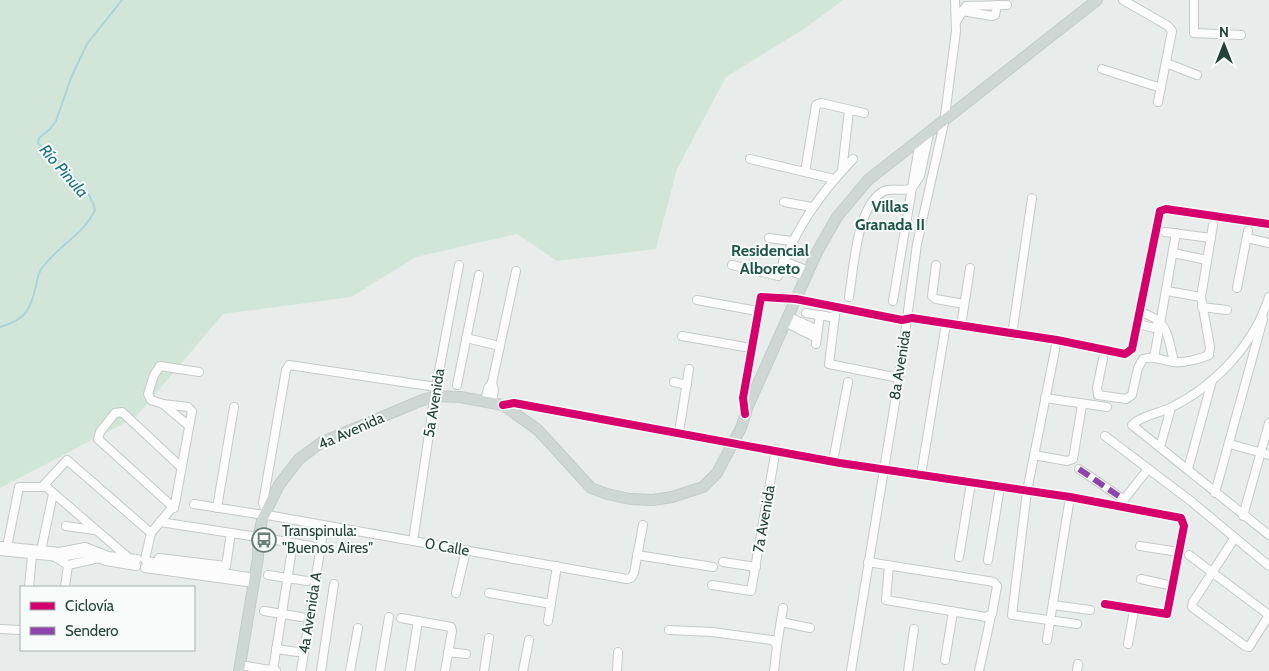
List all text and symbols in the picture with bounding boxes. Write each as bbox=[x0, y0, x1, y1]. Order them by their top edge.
north arrow bbox=[1199, 20, 1249, 70]
text: N bbox=[1219, 23, 1229, 41]
water label: Río Pinula bbox=[36, 140, 92, 202]
district label: Villas Granada II bbox=[855, 197, 925, 234]
district label: Residencial Alboreto bbox=[731, 241, 809, 278]
street label: 8a Avenida bbox=[886, 328, 915, 401]
street label: 5a Avenida bbox=[420, 367, 448, 439]
street label: 4a Avenida bbox=[315, 408, 387, 453]
street label: 7a Avenida bbox=[749, 483, 779, 554]
place label: Transpinula: "Buenos Aires" bbox=[282, 522, 373, 557]
bus stop icon: Transpinula: "Buenos Aires" bbox=[251, 527, 277, 553]
street label: 0 Calle bbox=[423, 534, 471, 560]
street label: 4a Avenida A bbox=[295, 570, 325, 655]
legend bbox=[20, 586, 195, 651]
text: Ciclovía bbox=[65, 597, 115, 615]
text: Sendero bbox=[65, 622, 119, 640]

